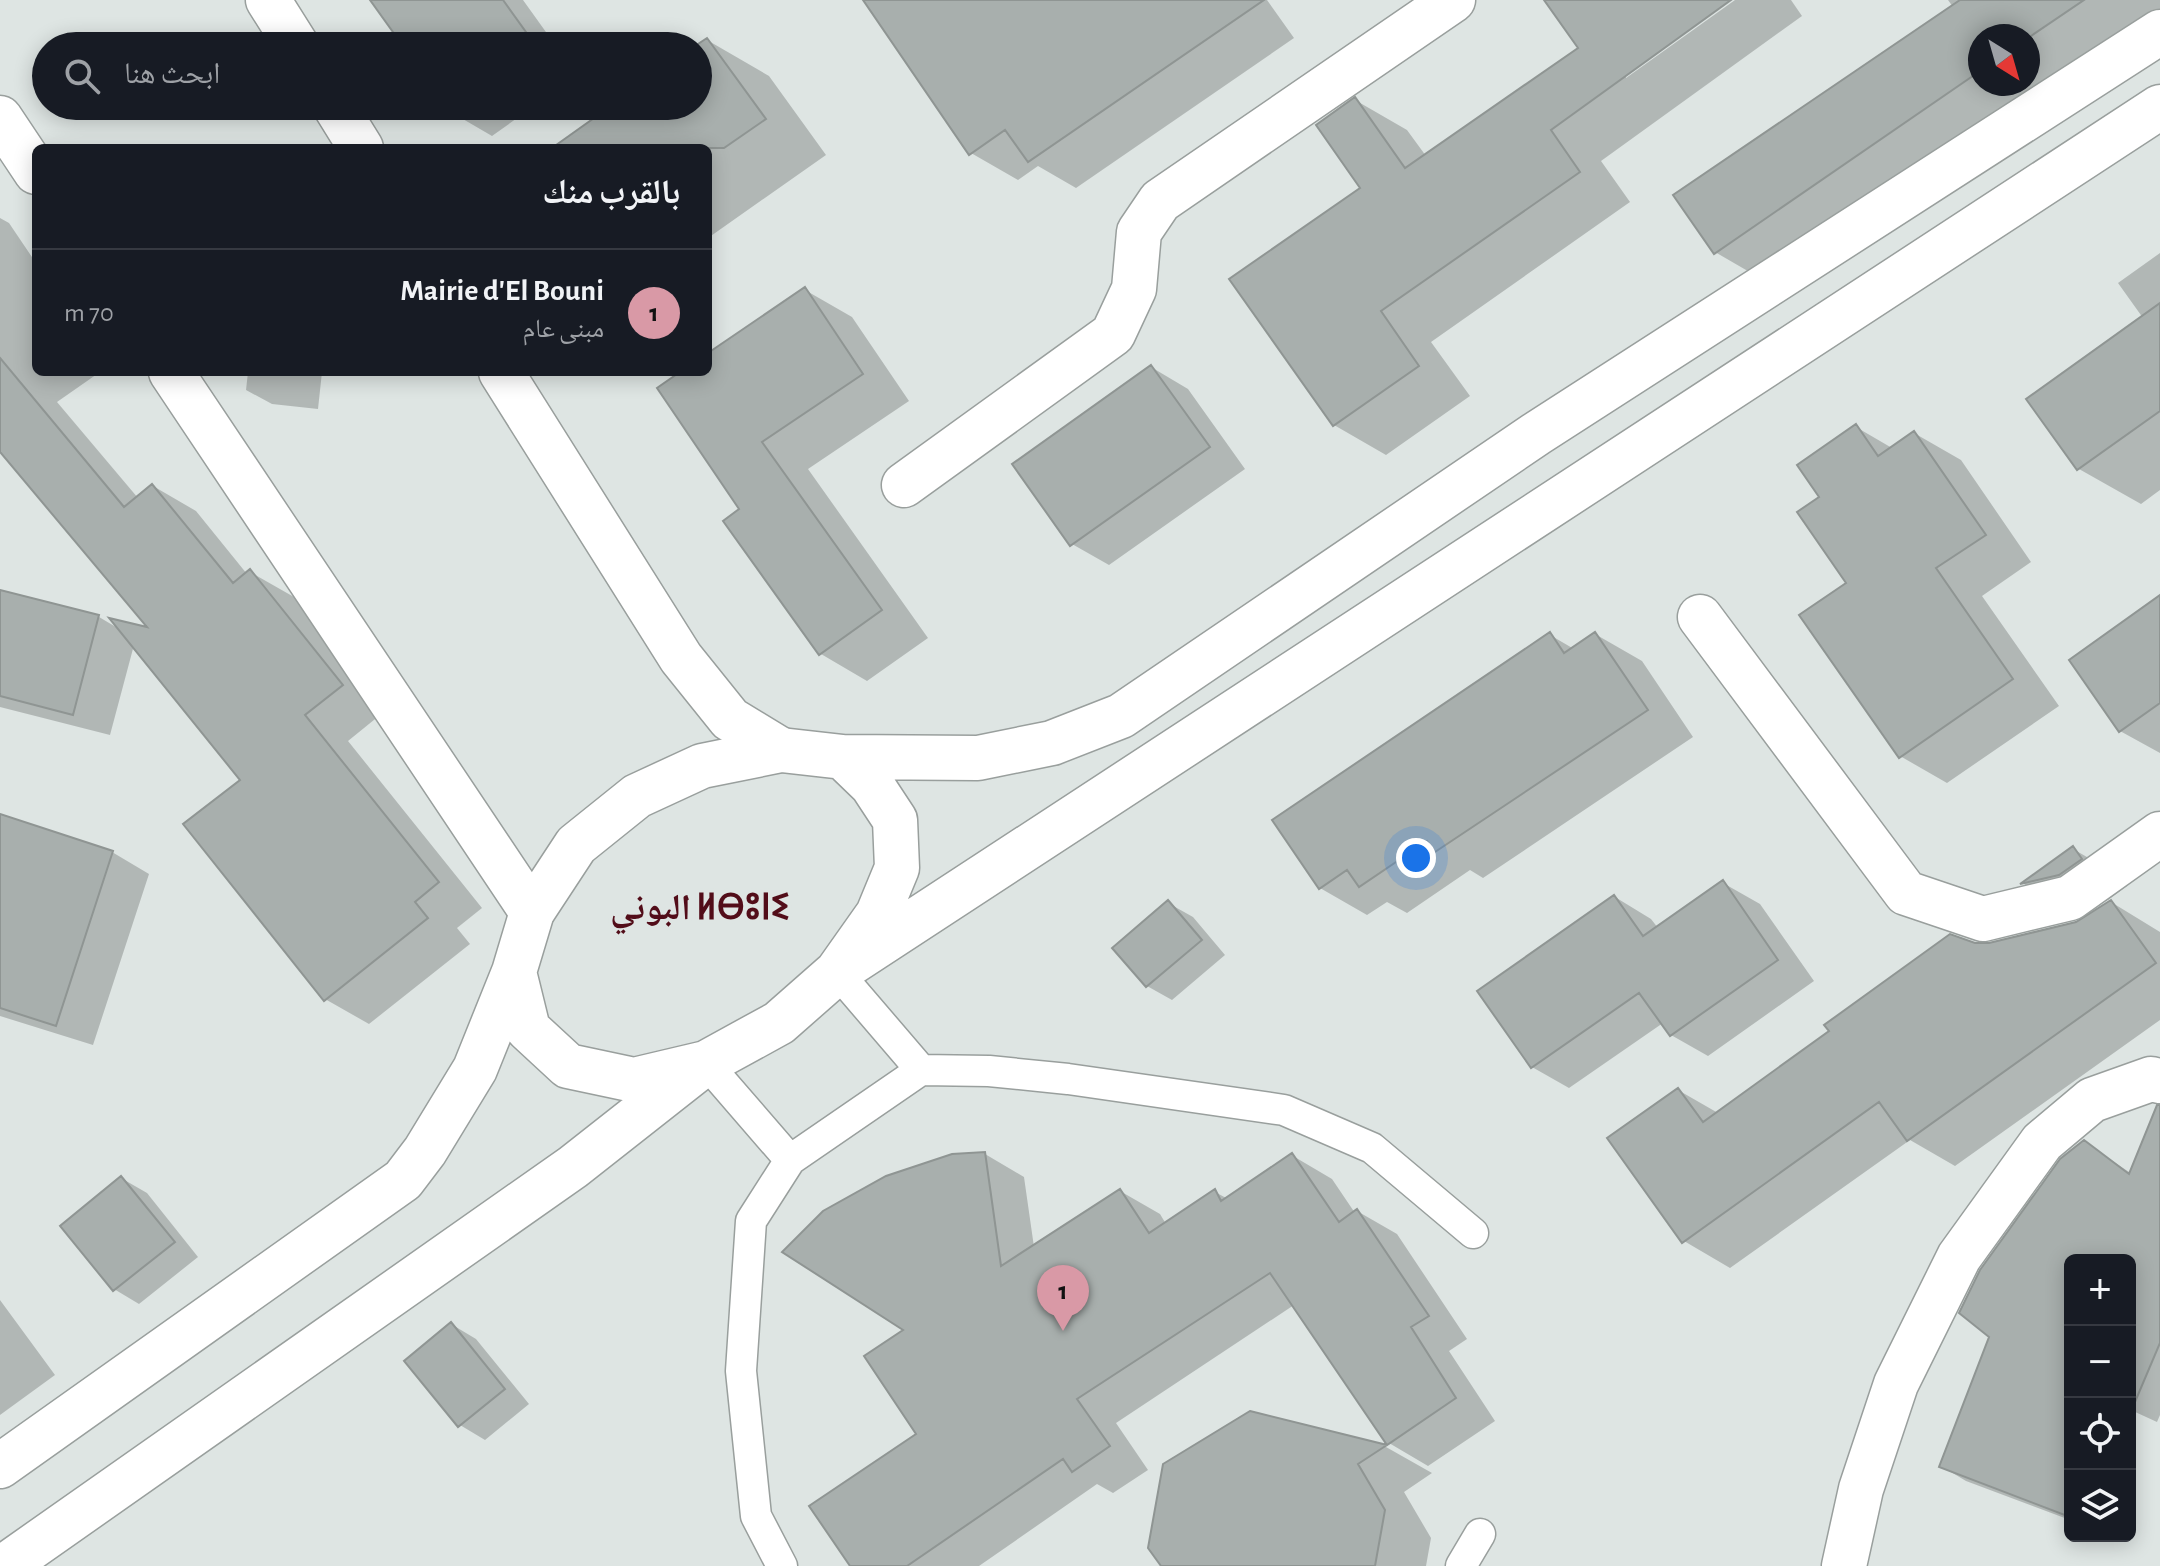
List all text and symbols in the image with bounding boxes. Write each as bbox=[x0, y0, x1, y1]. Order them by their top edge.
north arrow bbox=[1968, 24, 2040, 96]
search box bbox=[32, 32, 712, 120]
icon: search bbox=[60, 54, 104, 98]
text: ابحث هنا bbox=[124, 59, 220, 89]
text: بالقرب منك bbox=[542, 176, 680, 210]
text: Mairie d'El Bouni bbox=[400, 276, 604, 306]
text: 70 m bbox=[64, 300, 114, 326]
text: 1 bbox=[649, 300, 659, 326]
text: مبنى عام bbox=[522, 316, 604, 342]
your location bbox=[1396, 838, 1436, 878]
district label: البوني ⵍⴱⵓⵏⵉ bbox=[610, 890, 790, 935]
map controls bbox=[2064, 1254, 2136, 1542]
button: + bbox=[2064, 1254, 2136, 1326]
pin: 1 bbox=[1037, 1265, 1089, 1331]
button: − bbox=[2064, 1326, 2136, 1398]
button: locate bbox=[2064, 1398, 2136, 1470]
button: layers bbox=[2064, 1470, 2136, 1542]

